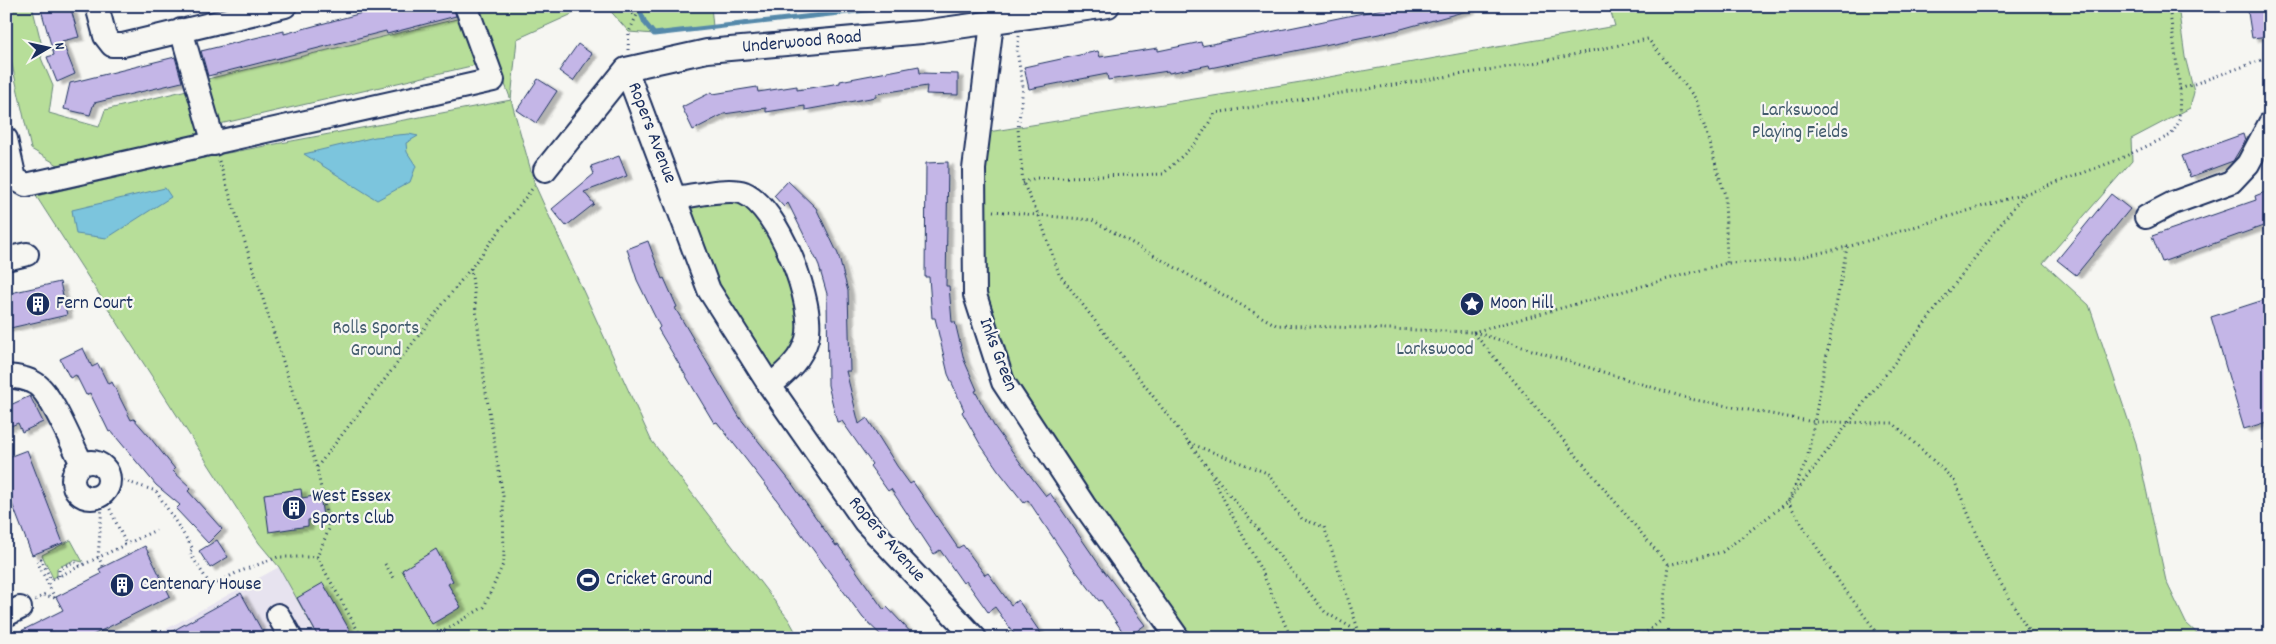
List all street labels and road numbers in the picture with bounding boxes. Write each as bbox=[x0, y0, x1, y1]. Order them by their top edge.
street label: Underwood Road bbox=[741, 24, 863, 62]
street label: Ropers Avenue bbox=[619, 79, 683, 187]
street label: Inks Green bbox=[971, 314, 1023, 396]
street label: Ropers Avenue bbox=[841, 491, 931, 589]

